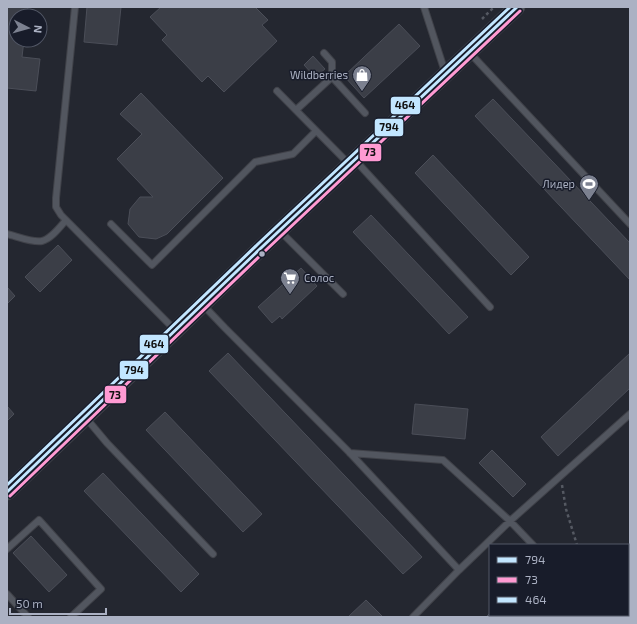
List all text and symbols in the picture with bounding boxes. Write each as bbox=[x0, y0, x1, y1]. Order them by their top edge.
north arrow bbox=[8, 8, 48, 48]
text: N bbox=[32, 24, 45, 34]
shop icon: Wildberries bbox=[351, 64, 373, 92]
place label: Wildberries bbox=[290, 68, 348, 81]
line badge: 464 bbox=[390, 96, 421, 115]
text: 464 bbox=[395, 98, 415, 111]
line badge: 794 bbox=[374, 118, 404, 137]
text: 794 bbox=[379, 120, 399, 133]
line badge: 73 bbox=[359, 143, 382, 162]
text: 73 bbox=[364, 145, 376, 158]
sports icon: Лидер bbox=[578, 173, 600, 201]
place label: Лидер bbox=[543, 177, 575, 190]
unlabelled marker bbox=[257, 249, 267, 259]
supermarket icon: Солос bbox=[279, 267, 301, 295]
place label: Солос bbox=[304, 271, 334, 284]
line badge: 464 bbox=[139, 334, 169, 354]
text: 464 bbox=[144, 337, 164, 350]
line badge: 794 bbox=[119, 360, 149, 380]
text: 794 bbox=[124, 363, 144, 376]
line badge: 73 bbox=[104, 385, 127, 404]
text: 73 bbox=[109, 388, 121, 401]
legend bbox=[489, 544, 629, 616]
text: 794 bbox=[525, 552, 545, 566]
text: 73 bbox=[525, 572, 538, 586]
scale bar bbox=[10, 590, 106, 616]
text: 464 bbox=[525, 592, 547, 606]
text: 50 m bbox=[16, 596, 43, 610]

